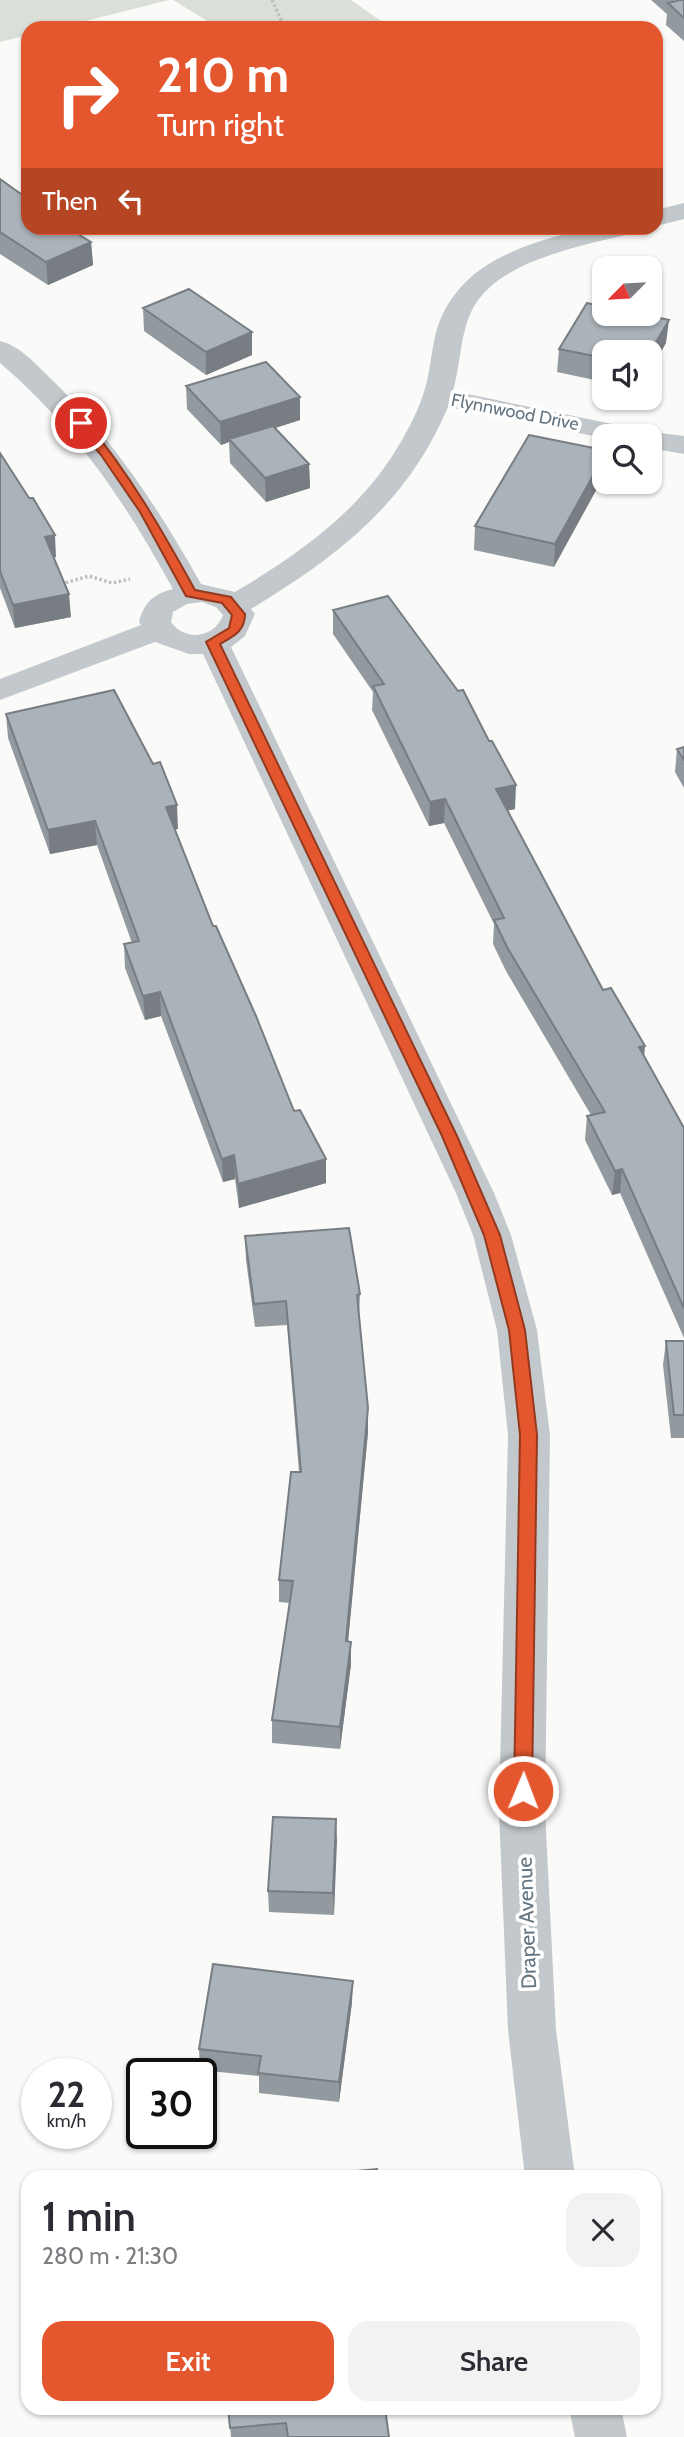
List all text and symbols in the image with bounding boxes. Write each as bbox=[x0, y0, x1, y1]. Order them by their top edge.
text: 210 m bbox=[157, 45, 289, 104]
icon: right bbox=[42, 49, 133, 140]
text: Turn right bbox=[157, 105, 284, 144]
icon: left bbox=[112, 182, 150, 220]
text: Then bbox=[42, 185, 98, 217]
north arrow bbox=[592, 256, 662, 326]
map controls bbox=[592, 256, 662, 494]
button: sound bbox=[592, 340, 662, 410]
street label: Flynnwood Drive bbox=[449, 389, 581, 435]
pin bbox=[51, 393, 111, 453]
icon: arrive bbox=[62, 404, 100, 442]
button: search bbox=[592, 424, 662, 494]
position arrow bbox=[486, 1754, 560, 1828]
street label: Draper Avenue bbox=[512, 1856, 541, 1989]
speed limit sign: 30 bbox=[126, 2058, 217, 2149]
text: 22 bbox=[48, 2073, 85, 2116]
text: km/h bbox=[47, 2110, 86, 2132]
text: 1 min bbox=[42, 2190, 136, 2242]
button: close bbox=[566, 2193, 640, 2267]
text: 280 m · 21:30 bbox=[42, 2242, 178, 2270]
button: Exit bbox=[42, 2321, 334, 2401]
button: Share bbox=[348, 2321, 640, 2401]

